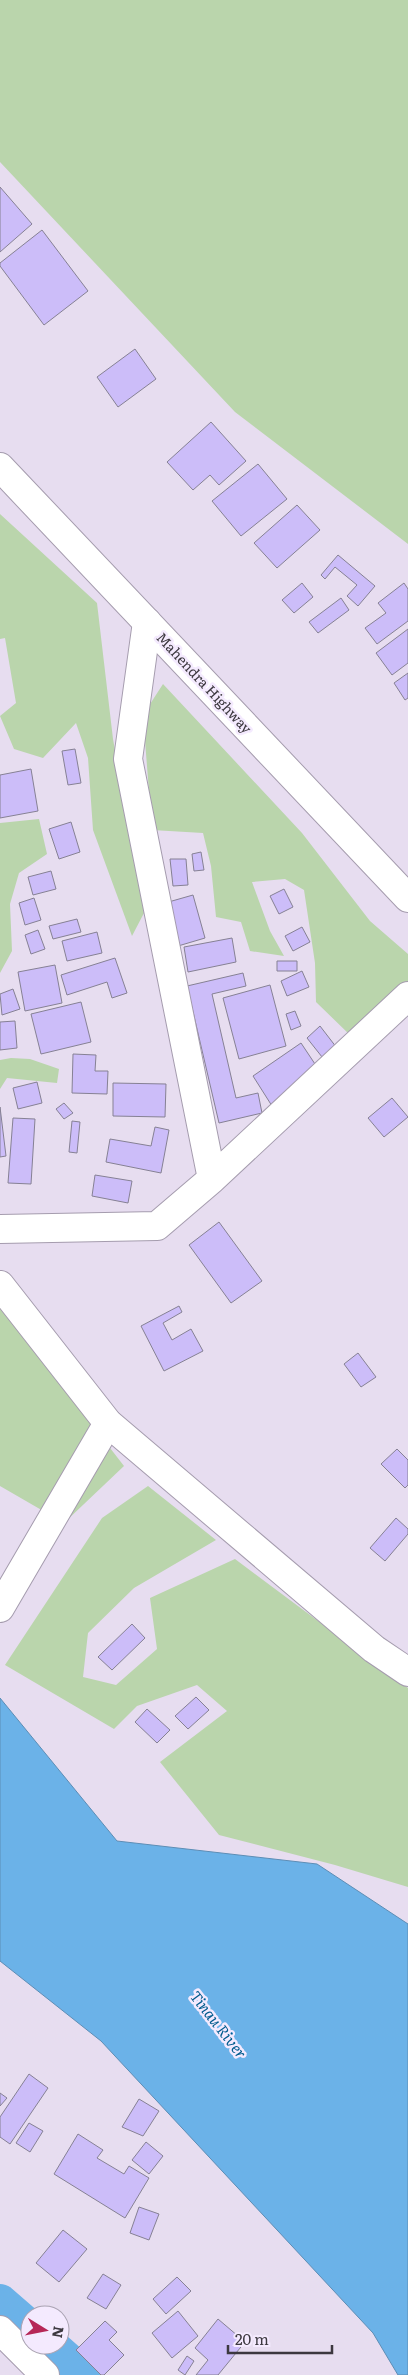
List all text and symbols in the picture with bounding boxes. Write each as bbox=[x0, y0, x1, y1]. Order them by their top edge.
street label: Mahendra Highway bbox=[152, 627, 258, 738]
water label: Tinau River bbox=[185, 1985, 253, 2063]
north arrow bbox=[20, 2305, 70, 2355]
scale bar bbox=[228, 2322, 332, 2354]
text: N bbox=[48, 2325, 70, 2340]
text: 20 m bbox=[235, 2327, 269, 2350]

